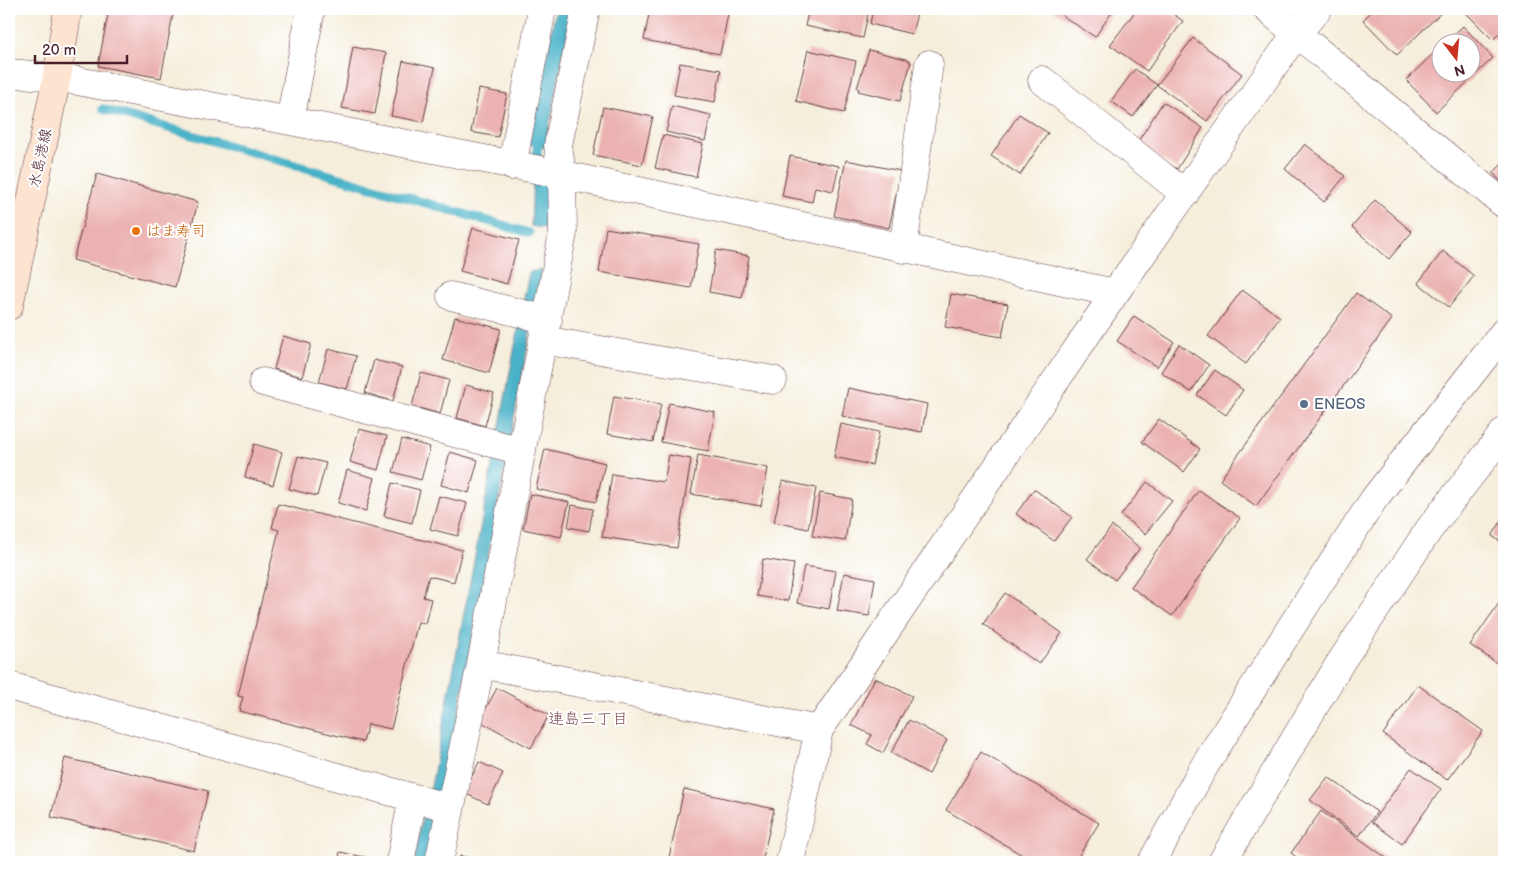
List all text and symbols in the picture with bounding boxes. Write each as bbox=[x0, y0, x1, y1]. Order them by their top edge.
scale bar bbox=[35, 32, 128, 64]
north arrow bbox=[1430, 32, 1480, 82]
text: 20 m bbox=[42, 41, 76, 60]
text: N bbox=[1452, 60, 1467, 80]
street label: 水島港線 bbox=[25, 127, 56, 189]
place label: はま寿司 bbox=[146, 222, 206, 241]
marker: はま寿司 bbox=[130, 225, 142, 237]
place label: ENEOS bbox=[1314, 395, 1365, 414]
marker: ENEOS bbox=[1298, 398, 1310, 410]
district label: 連島三丁目 bbox=[548, 710, 628, 729]

